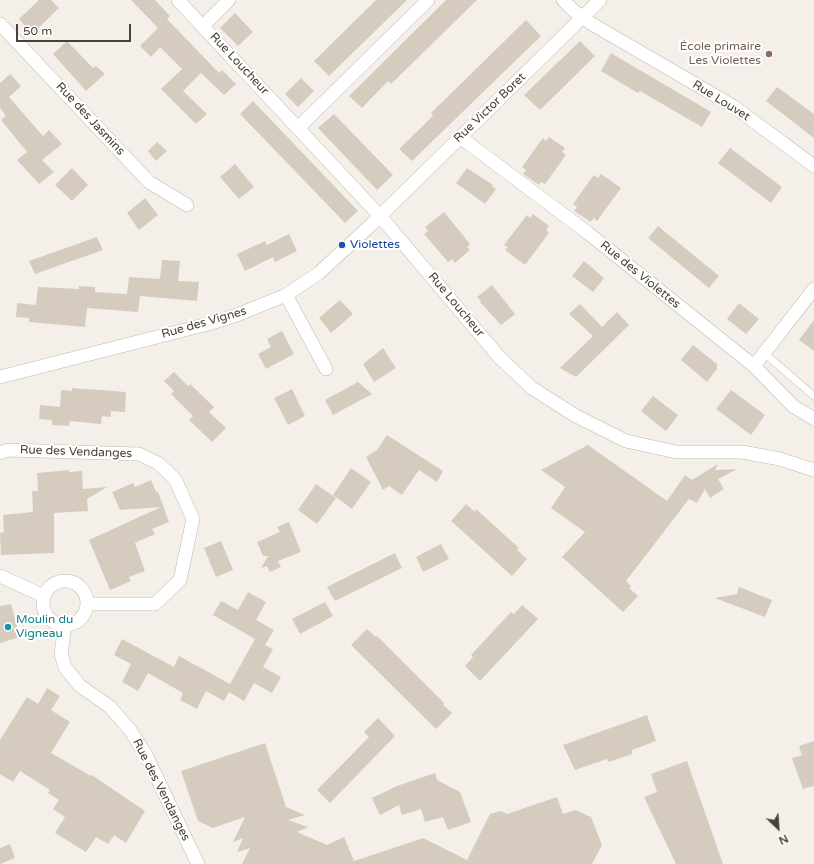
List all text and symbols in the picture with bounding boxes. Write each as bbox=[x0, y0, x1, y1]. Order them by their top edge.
scale bar bbox=[18, 16, 133, 42]
text: 50 m bbox=[23, 24, 52, 38]
street label: Rue Loucheur bbox=[207, 30, 271, 98]
place label: École primaire Les Violettes bbox=[680, 40, 761, 68]
marker: École primaire Les Violettes bbox=[764, 49, 774, 59]
street label: Rue Victor Boret bbox=[451, 70, 529, 146]
street label: Rue Louvet bbox=[690, 78, 752, 124]
street label: Rue des Jasmins bbox=[53, 80, 127, 158]
place label: Violettes bbox=[350, 238, 400, 252]
street label: Rue des Violettes bbox=[597, 238, 683, 312]
marker: Violettes bbox=[337, 240, 347, 250]
street label: Rue Loucheur bbox=[425, 270, 487, 340]
street label: Rue des Vignes bbox=[160, 304, 248, 342]
street label: Rue des Vendanges bbox=[20, 443, 132, 461]
place label: Moulin du Vigneau bbox=[16, 613, 73, 641]
marker: Moulin du Vigneau bbox=[3, 622, 13, 632]
street label: Rue des Vendanges bbox=[129, 737, 193, 843]
north arrow bbox=[758, 808, 798, 848]
text: N bbox=[777, 832, 790, 847]

